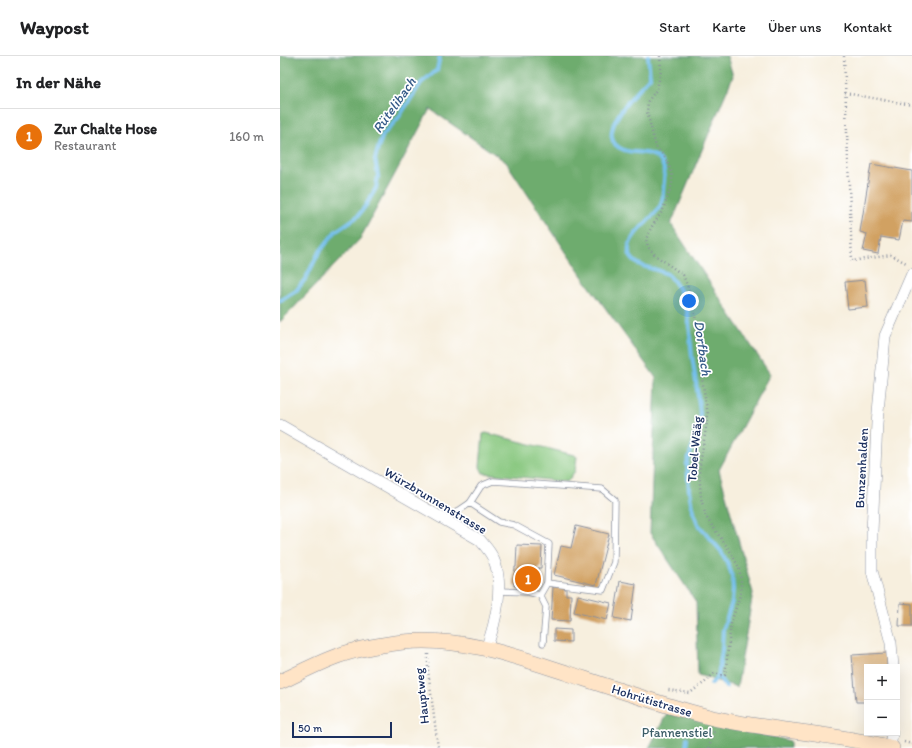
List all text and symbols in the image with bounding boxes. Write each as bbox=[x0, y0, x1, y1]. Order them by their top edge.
text: Waypost bbox=[20, 16, 89, 39]
text: Start bbox=[659, 19, 690, 36]
text: Karte bbox=[712, 19, 746, 36]
text: Über uns bbox=[768, 19, 821, 36]
text: Kontakt bbox=[843, 19, 892, 36]
text: In der Nähe bbox=[16, 72, 101, 92]
water label: Rütelibach bbox=[369, 74, 420, 136]
text: Zur Chalte Hose bbox=[54, 120, 157, 138]
text: 1 bbox=[26, 129, 32, 144]
text: 160 m bbox=[229, 129, 264, 144]
text: Restaurant bbox=[54, 138, 116, 153]
your location bbox=[679, 291, 699, 311]
water label: Dorfbach bbox=[690, 320, 715, 377]
street label: Tobel-Wääg bbox=[684, 415, 705, 482]
street label: Bunzenhalden bbox=[852, 427, 871, 509]
street label: Würzbrunnenstrasse bbox=[382, 464, 490, 537]
pin: 1 bbox=[515, 564, 541, 594]
map controls bbox=[864, 664, 900, 736]
button: + bbox=[864, 664, 900, 700]
street label: Hauptweg bbox=[411, 667, 432, 725]
street label: Hohrütistrasse bbox=[610, 681, 694, 720]
button: − bbox=[864, 700, 900, 736]
scale bar bbox=[292, 720, 392, 739]
text: 50 m bbox=[298, 722, 322, 735]
park label: Pfannenstiel bbox=[642, 725, 713, 740]

